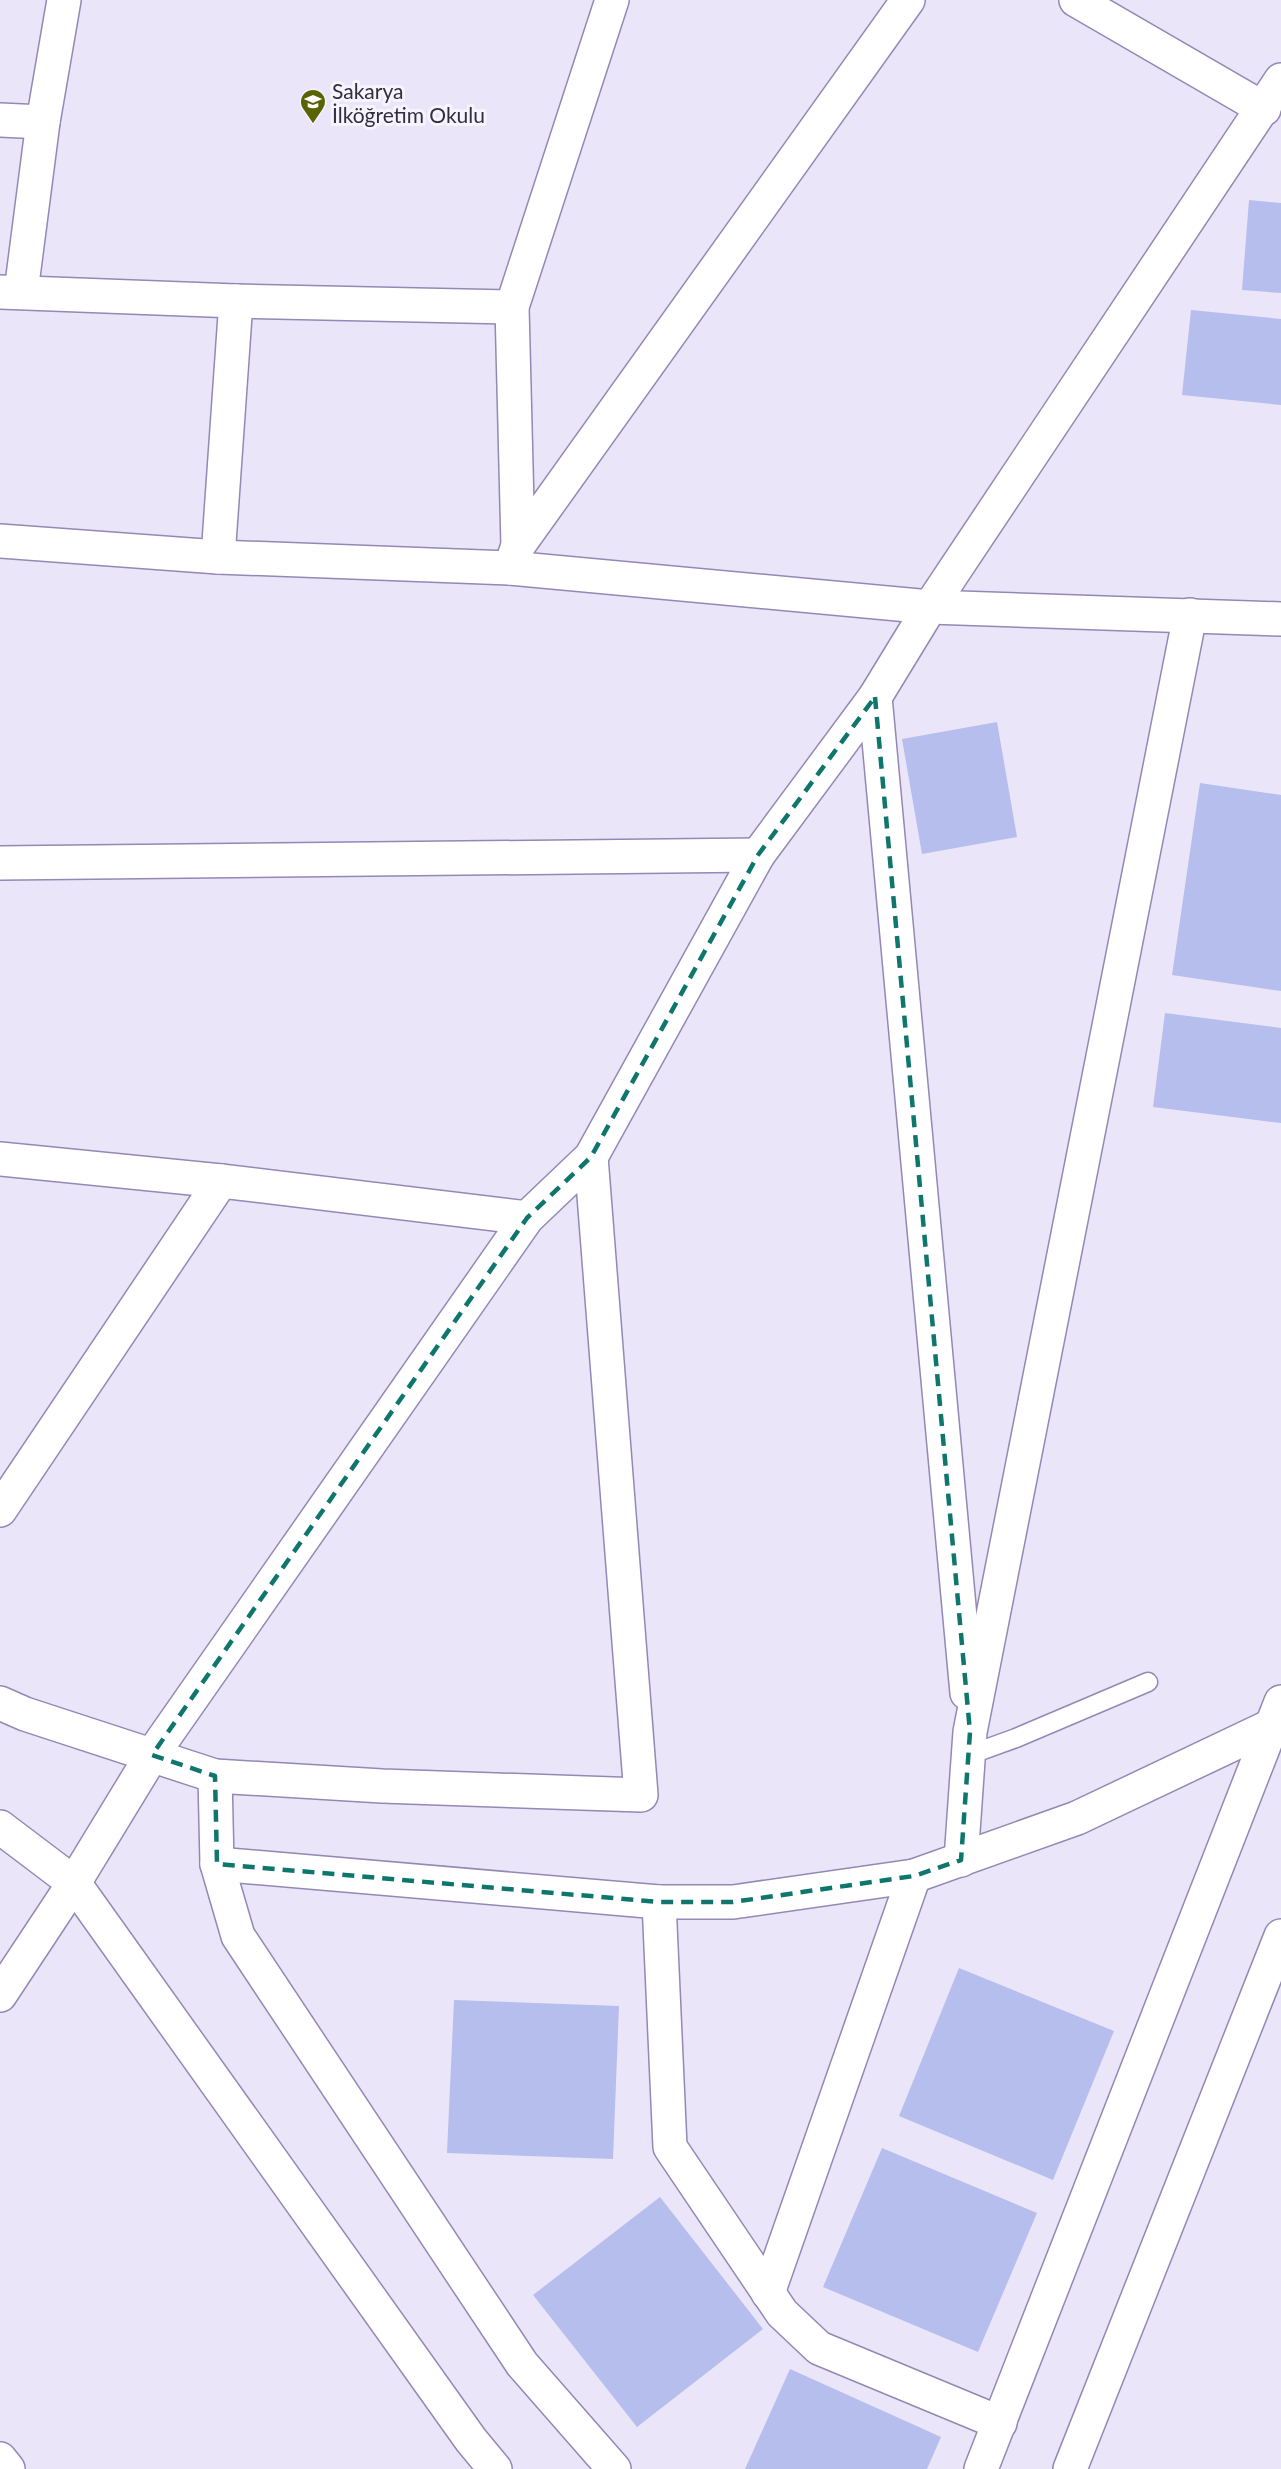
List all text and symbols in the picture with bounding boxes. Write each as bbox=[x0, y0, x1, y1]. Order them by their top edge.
place label: Sakarya İlköğretim Okulu bbox=[332, 78, 485, 127]
school or university icon: Sakarya İlköğretim Okulu bbox=[298, 87, 328, 125]

